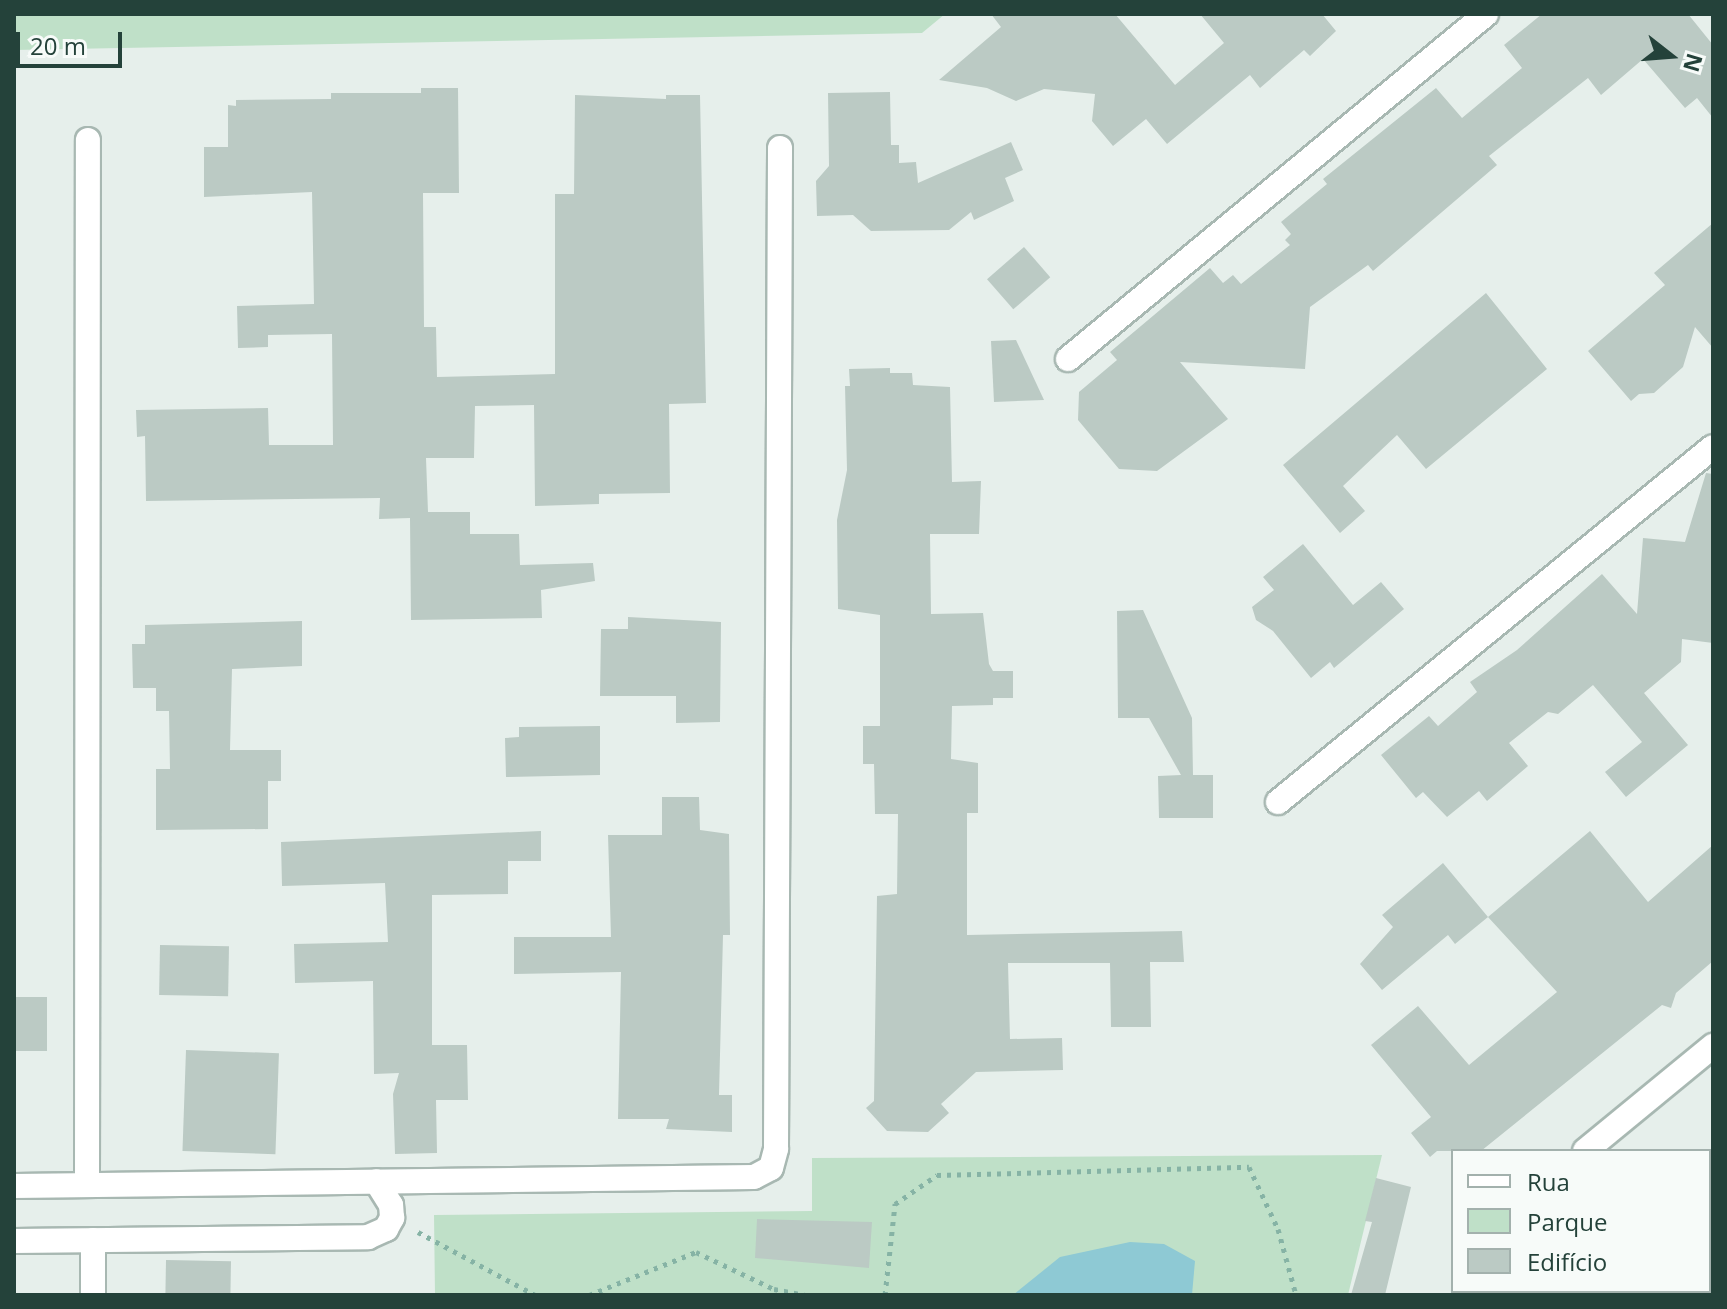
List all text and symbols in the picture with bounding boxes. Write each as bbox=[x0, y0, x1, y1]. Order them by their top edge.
scale bar bbox=[20, 16, 126, 66]
north arrow bbox=[1631, 16, 1711, 96]
text: 20 m bbox=[30, 29, 86, 62]
text: N bbox=[1677, 50, 1711, 76]
legend bbox=[1451, 1149, 1711, 1293]
text: Rua bbox=[1527, 1165, 1570, 1198]
text: Parque bbox=[1527, 1205, 1607, 1238]
text: Edifício bbox=[1527, 1245, 1607, 1278]

